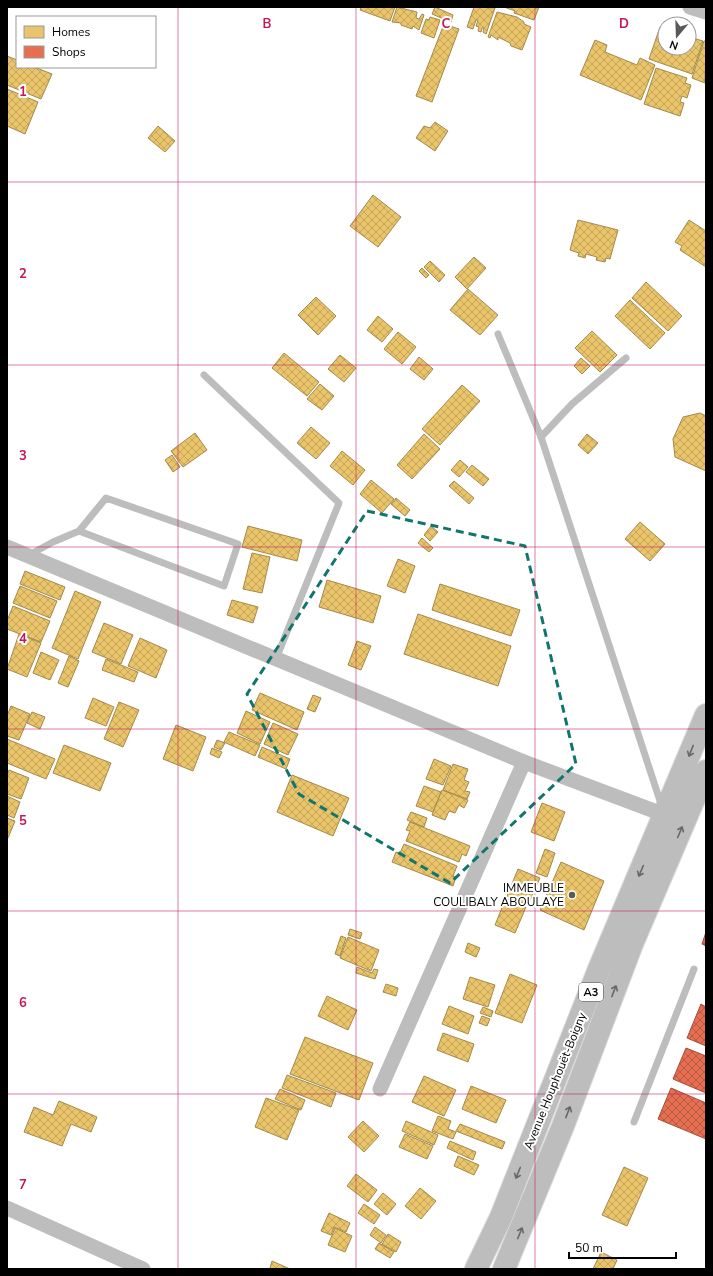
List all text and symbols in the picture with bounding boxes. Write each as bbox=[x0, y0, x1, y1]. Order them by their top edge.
text: B bbox=[263, 15, 272, 33]
text: C bbox=[442, 15, 451, 33]
text: D bbox=[619, 15, 629, 33]
legend bbox=[16, 16, 156, 68]
north arrow bbox=[657, 16, 697, 56]
text: Homes bbox=[52, 24, 90, 40]
text: N bbox=[668, 37, 680, 53]
text: Shops bbox=[52, 44, 86, 60]
text: 1 bbox=[19, 83, 27, 101]
text: 2 bbox=[19, 265, 27, 283]
text: 3 bbox=[19, 447, 27, 465]
text: 4 bbox=[19, 630, 27, 648]
one-way arrow bbox=[687, 744, 694, 756]
text: 5 bbox=[19, 812, 27, 830]
one-way arrow bbox=[676, 826, 684, 838]
one-way arrow bbox=[637, 864, 644, 876]
place label: IMMEUBLE COULIBALY ABOULAYE bbox=[433, 880, 564, 910]
marker: IMMEUBLE COULIBALY ABOULAYE bbox=[567, 890, 577, 900]
road number: A3 bbox=[579, 983, 603, 1001]
one-way arrow bbox=[610, 985, 618, 997]
text: 6 bbox=[19, 994, 27, 1012]
street label: Avenue Houphouët-Boigny bbox=[520, 1009, 590, 1152]
one-way arrow bbox=[564, 1107, 572, 1119]
one-way arrow bbox=[514, 1166, 522, 1178]
text: 7 bbox=[19, 1176, 27, 1194]
one-way arrow bbox=[516, 1228, 524, 1240]
scale bar bbox=[569, 1234, 676, 1260]
text: 50 m bbox=[575, 1240, 603, 1256]

